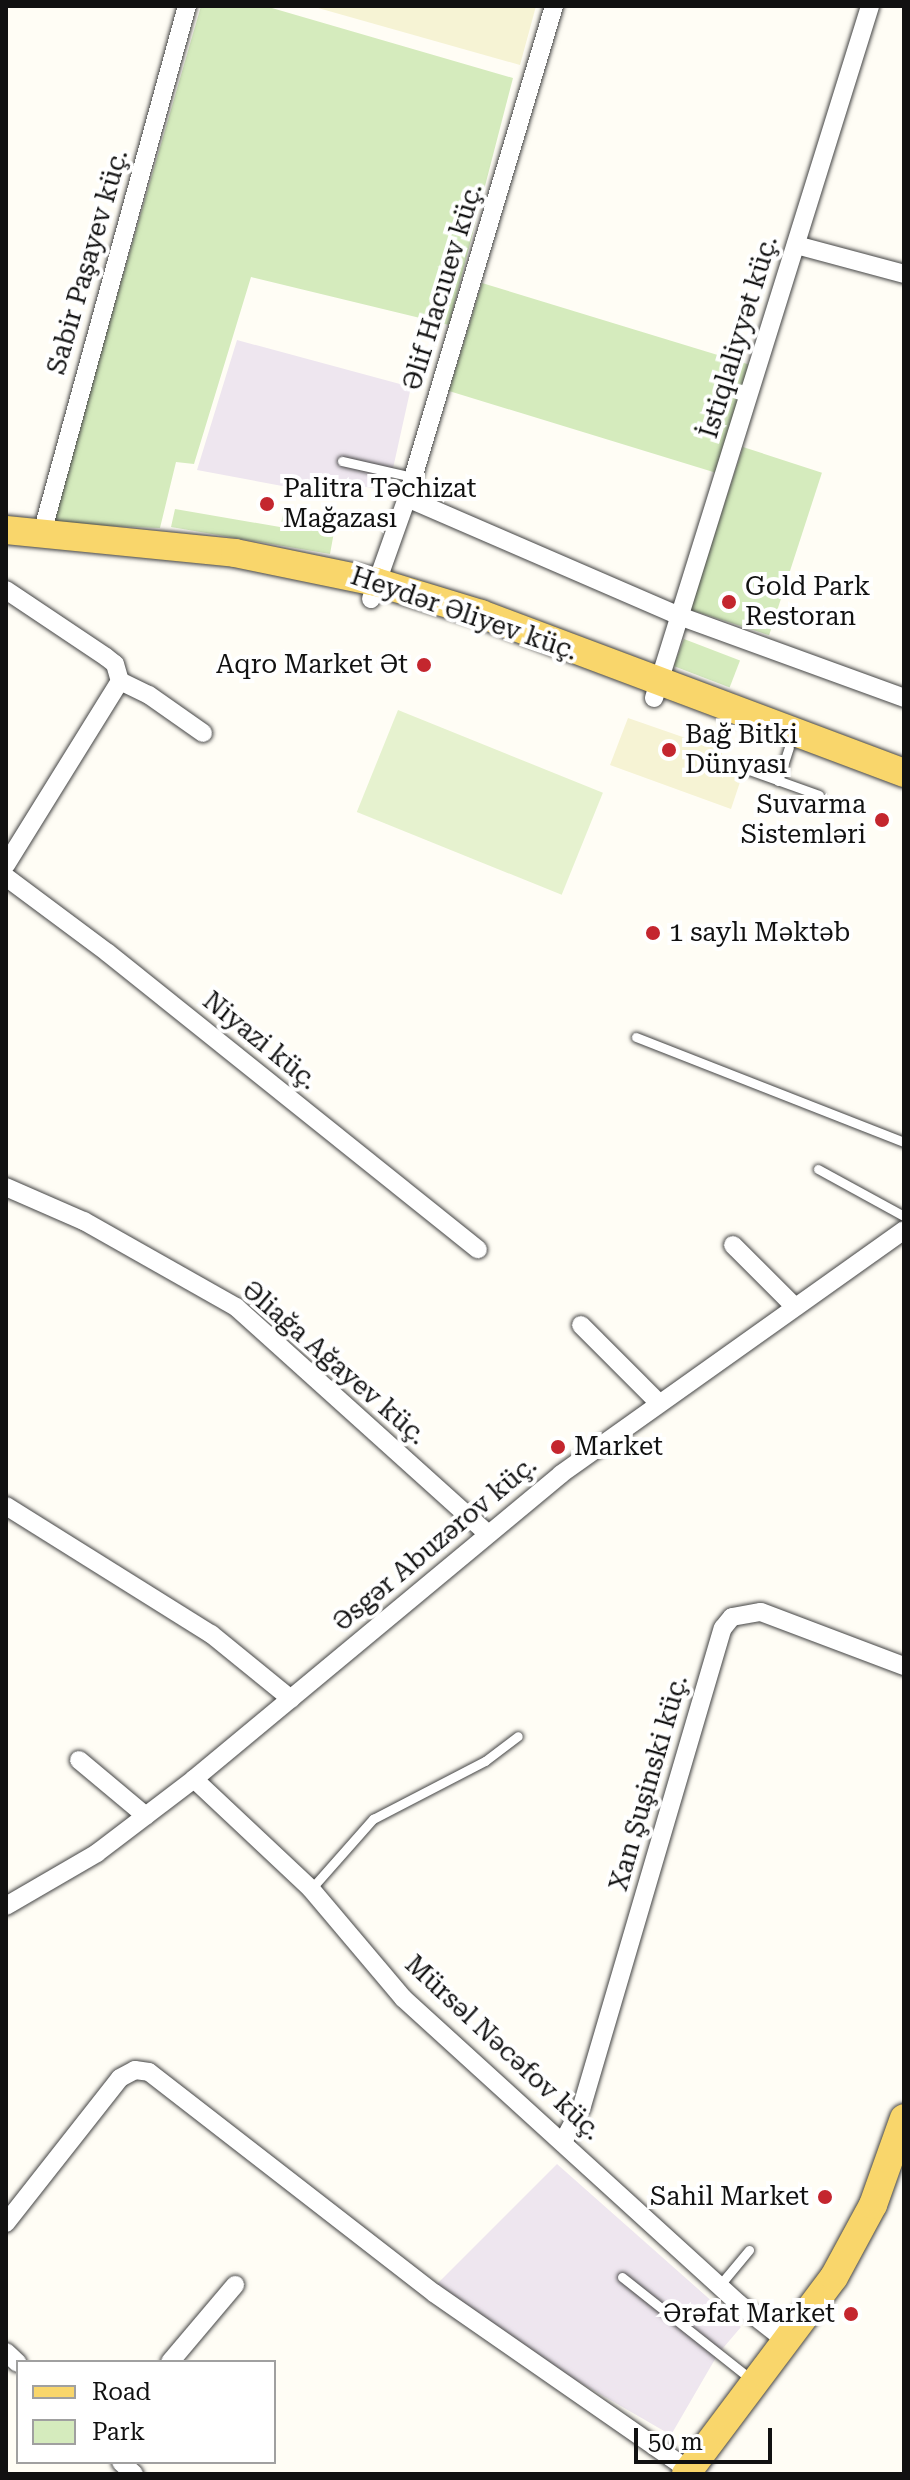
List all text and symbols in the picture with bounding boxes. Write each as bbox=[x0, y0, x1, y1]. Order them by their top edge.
street label: Sabir Paşayev küç. bbox=[41, 146, 135, 378]
street label: Əlif Hacıuev küç. bbox=[397, 180, 489, 394]
street label: İstiqlaliyyət küç. bbox=[693, 232, 785, 442]
place label: Palitra Təchizat Mağazası bbox=[283, 473, 476, 534]
marker: Palitra Təchizat Mağazası bbox=[258, 495, 276, 513]
street label: Heydər Əliyev küç. bbox=[347, 561, 581, 667]
place label: Gold Park Restoran bbox=[745, 571, 870, 632]
marker: Gold Park Restoran bbox=[720, 593, 738, 611]
place label: Aqro Market Ət bbox=[216, 649, 408, 681]
marker: Aqro Market Ət bbox=[415, 656, 433, 674]
place label: Bağ Bitki Dünyası bbox=[685, 719, 798, 780]
marker: Bağ Bitki Dünyası bbox=[660, 741, 678, 759]
place label: Suvarma Sistemləri bbox=[741, 789, 866, 850]
marker: Suvarma Sistemləri bbox=[873, 811, 891, 829]
place label: 1 saylı Məktəb bbox=[669, 917, 850, 949]
marker: 1 saylı Məktəb bbox=[644, 924, 662, 942]
street label: Niyazi küç. bbox=[196, 985, 324, 1097]
street label: Əliağa Ağayev küç. bbox=[235, 1274, 433, 1452]
place label: Market bbox=[574, 1431, 663, 1463]
marker: Market bbox=[549, 1438, 567, 1456]
street label: Əsgər Abuzərov küç. bbox=[327, 1450, 543, 1638]
street label: Xan Şuşinski küç. bbox=[603, 1671, 695, 1895]
street label: Mürsəl Nəcəfov küç. bbox=[398, 1949, 608, 2147]
place label: Sahil Market bbox=[650, 2181, 809, 2213]
marker: Sahil Market bbox=[816, 2188, 834, 2206]
place label: Ərəfat Market bbox=[663, 2298, 835, 2330]
marker: Ərəfat Market bbox=[842, 2305, 860, 2323]
legend bbox=[16, 2360, 276, 2464]
text: Road bbox=[92, 2378, 151, 2406]
scale bar bbox=[638, 2412, 776, 2462]
text: Park bbox=[92, 2418, 145, 2446]
text: 50 m bbox=[648, 2428, 703, 2456]

